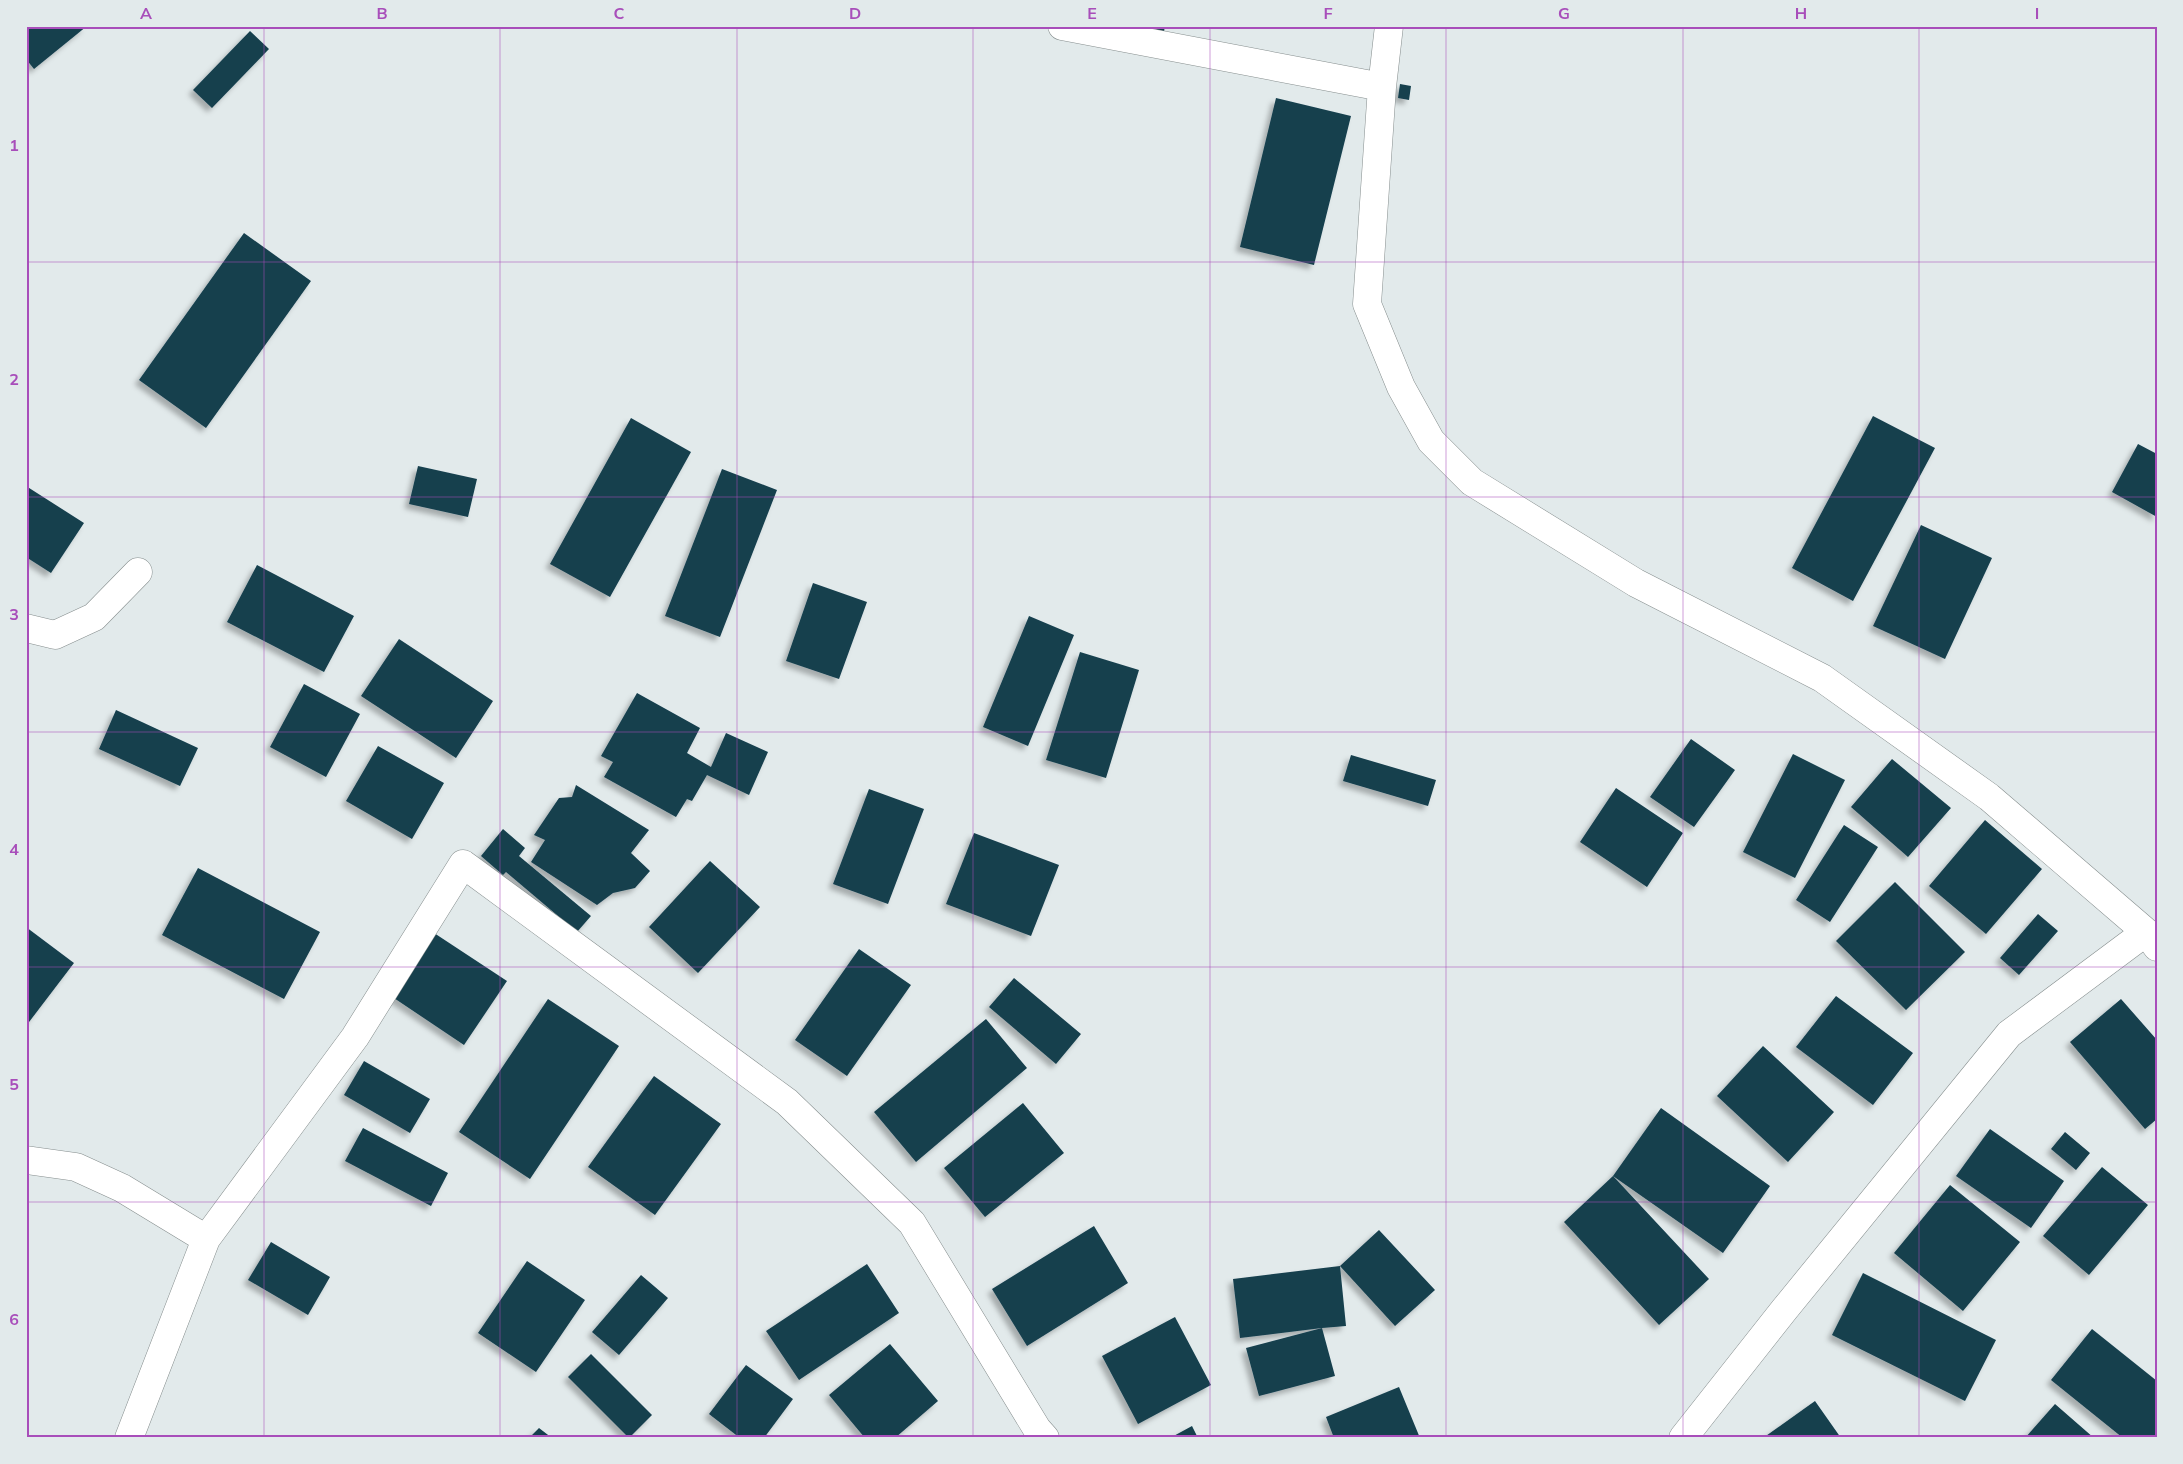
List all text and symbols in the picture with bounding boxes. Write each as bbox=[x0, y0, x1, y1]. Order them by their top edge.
text: A bbox=[140, 3, 152, 23]
text: B bbox=[376, 3, 388, 23]
text: C bbox=[614, 3, 625, 23]
text: D bbox=[849, 3, 861, 23]
text: E bbox=[1087, 3, 1097, 23]
text: F bbox=[1323, 3, 1333, 23]
text: G bbox=[1558, 3, 1570, 23]
text: H bbox=[1795, 3, 1807, 23]
text: I bbox=[2035, 3, 2039, 23]
text: 1 bbox=[9, 135, 19, 155]
text: 2 bbox=[9, 369, 19, 389]
text: 3 bbox=[9, 604, 19, 624]
text: 4 bbox=[9, 839, 19, 859]
text: 5 bbox=[9, 1074, 19, 1094]
text: 6 bbox=[9, 1309, 19, 1329]

